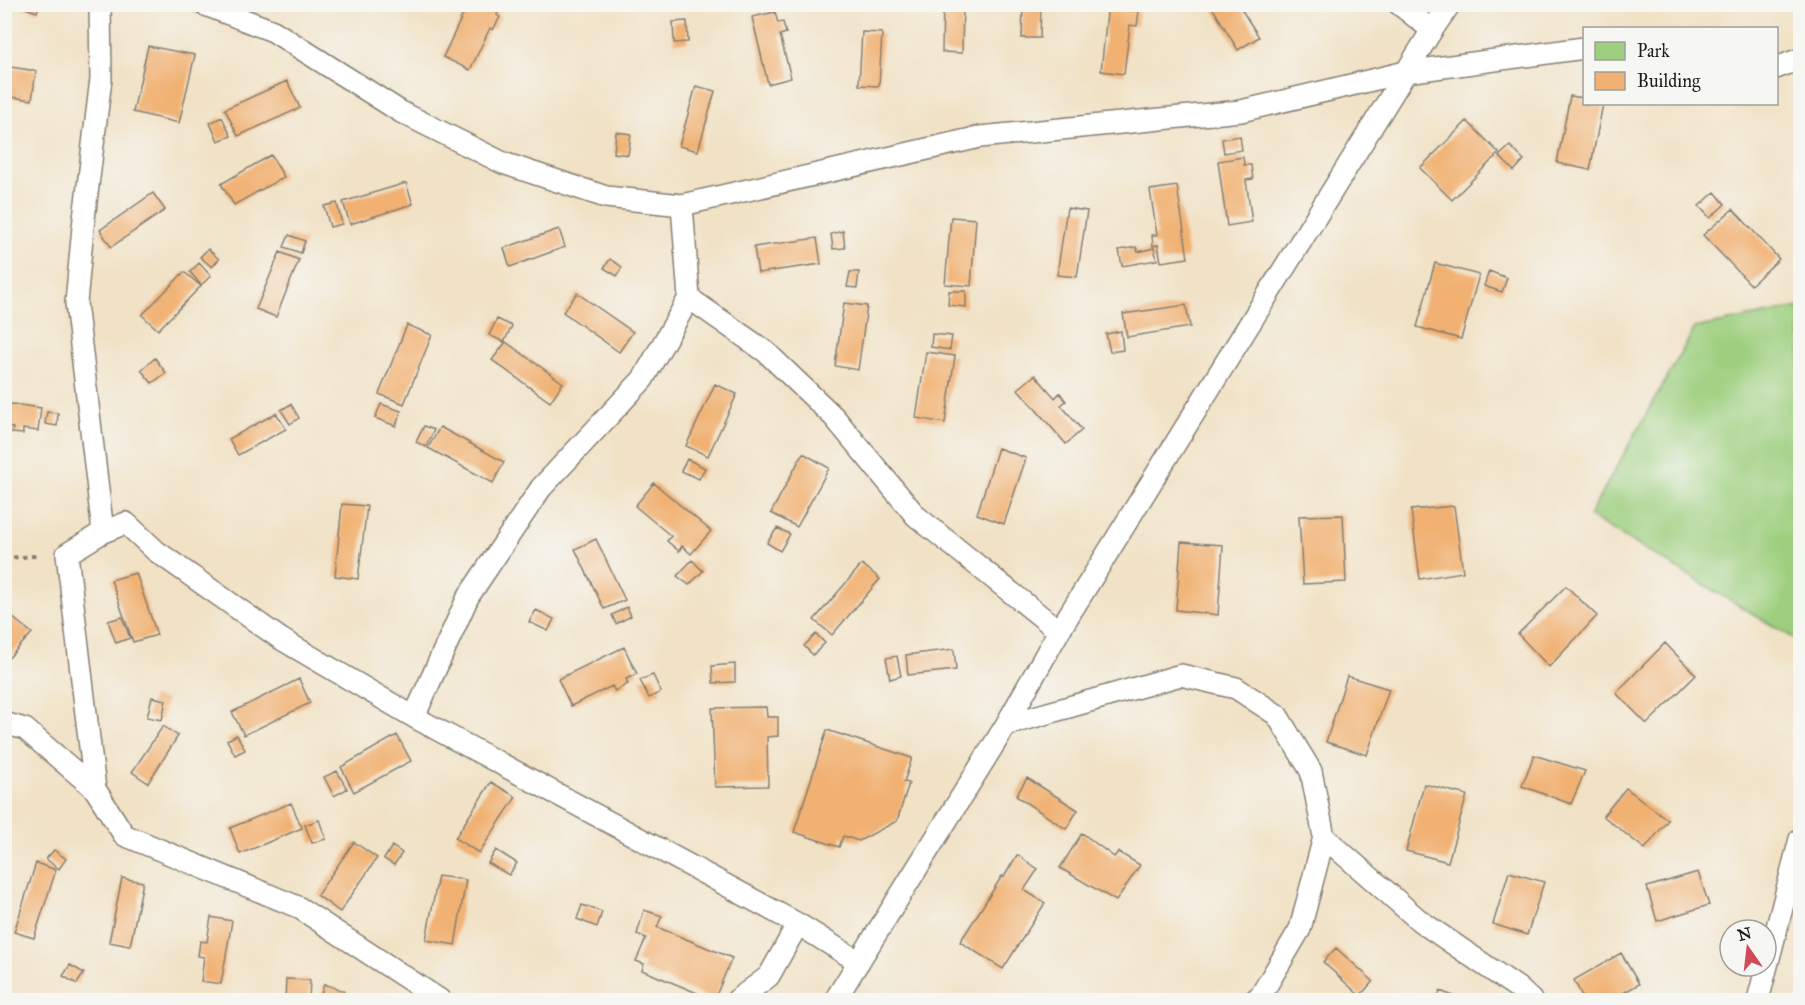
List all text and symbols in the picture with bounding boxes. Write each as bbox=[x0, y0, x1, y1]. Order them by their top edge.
legend bbox=[1583, 27, 1778, 105]
text: Park bbox=[1637, 40, 1670, 62]
text: Building bbox=[1637, 70, 1701, 93]
north arrow bbox=[1718, 918, 1778, 978]
text: N bbox=[1736, 923, 1754, 945]

